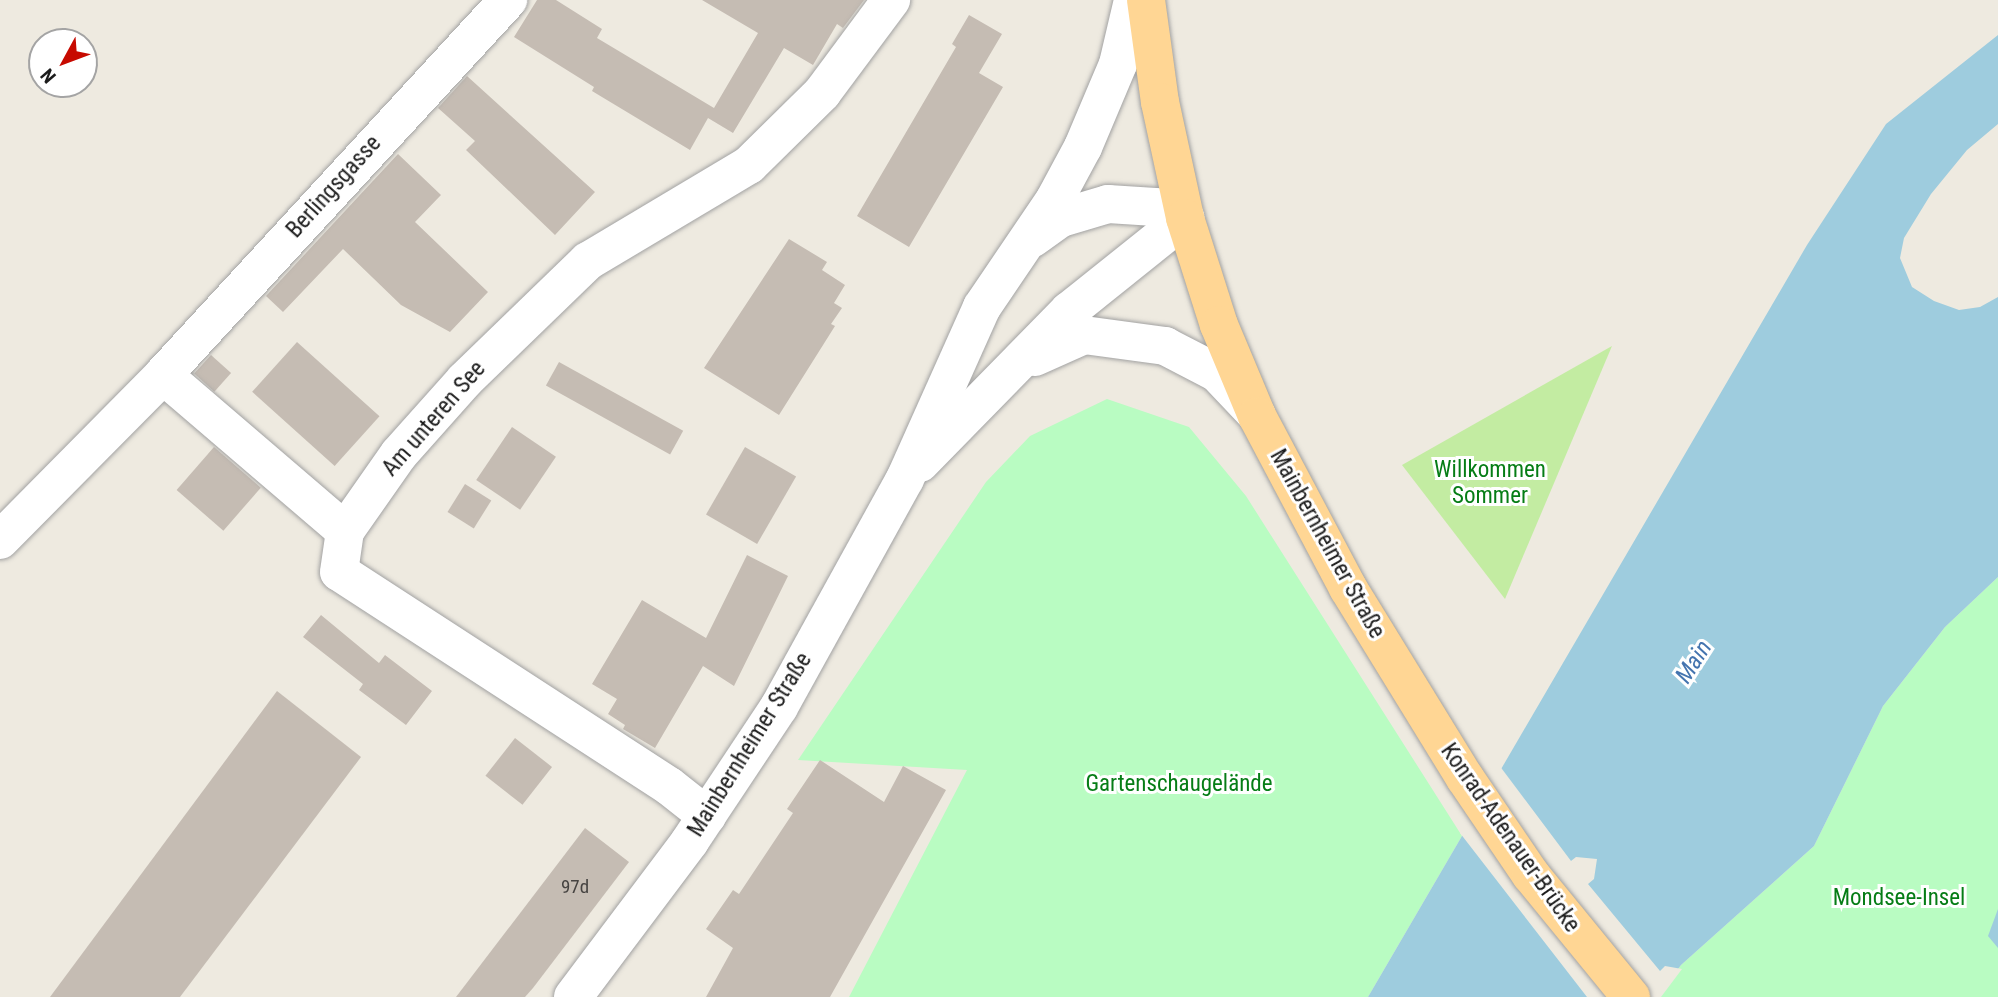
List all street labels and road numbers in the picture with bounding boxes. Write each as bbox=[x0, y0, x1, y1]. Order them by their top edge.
street label: Berlingsgasse bbox=[281, 130, 387, 244]
street label: Am unteren See bbox=[377, 356, 491, 482]
street label: Mainbernheimer Straße bbox=[1264, 445, 1390, 643]
street label: Mainbernheimer Straße bbox=[682, 648, 818, 842]
street label: Konrad-Adenauer-Brücke bbox=[1434, 738, 1586, 938]

